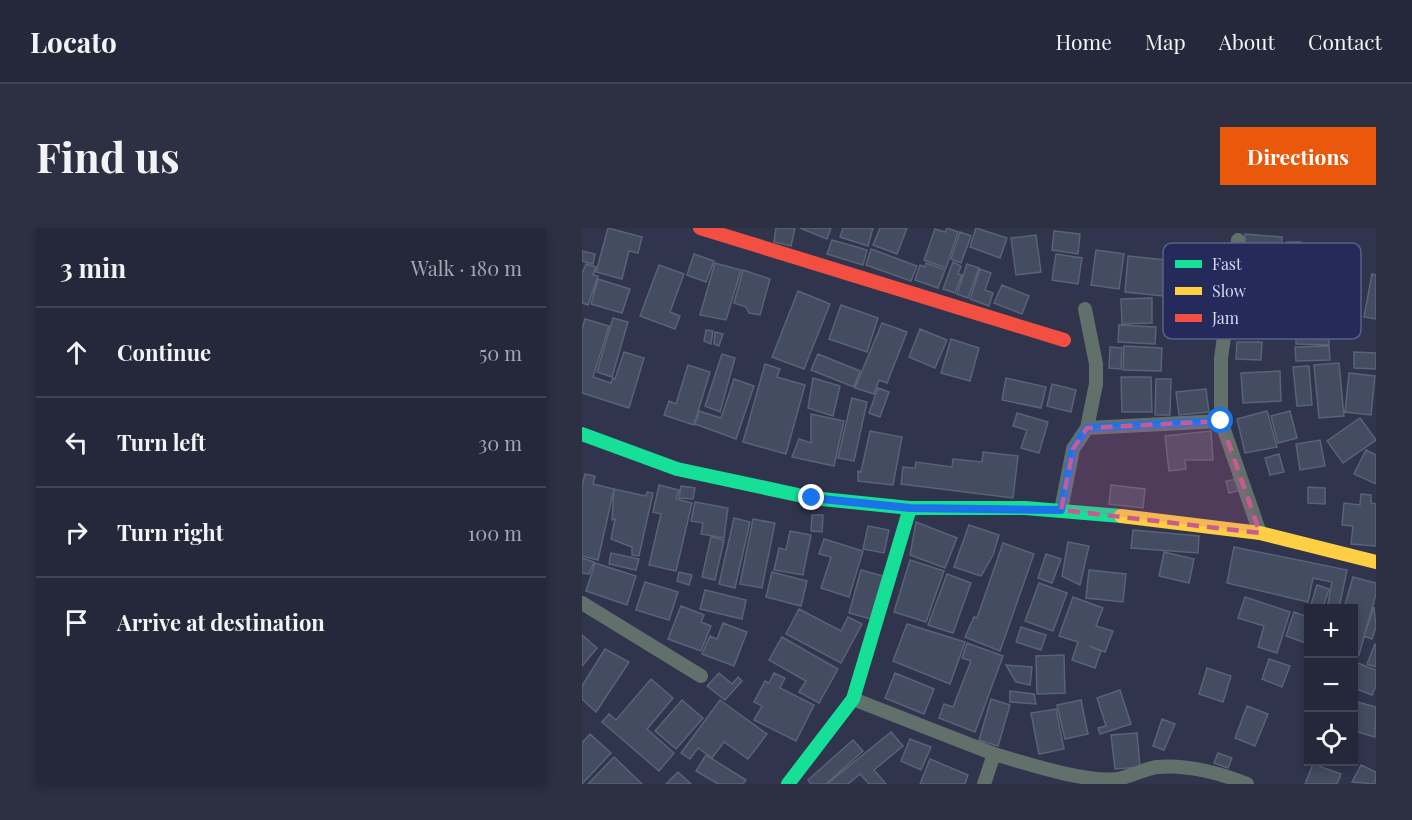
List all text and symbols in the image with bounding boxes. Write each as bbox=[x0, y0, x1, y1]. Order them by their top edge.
text: Locato bbox=[30, 23, 117, 60]
text: Home bbox=[1056, 27, 1112, 55]
text: Map bbox=[1145, 27, 1186, 55]
text: About bbox=[1219, 27, 1275, 55]
text: Contact bbox=[1308, 27, 1382, 55]
button: Directions bbox=[1220, 127, 1376, 185]
text: Find us bbox=[36, 128, 180, 184]
legend bbox=[1163, 243, 1361, 339]
text: 3 min bbox=[60, 250, 126, 285]
text: Fast bbox=[1212, 253, 1242, 274]
text: Walk · 180 m bbox=[411, 254, 522, 281]
text: Slow bbox=[1212, 280, 1247, 301]
text: Jam bbox=[1211, 307, 1239, 328]
icon: ahead bbox=[60, 336, 93, 369]
text: Continue bbox=[117, 337, 211, 367]
text: 50 m bbox=[479, 339, 522, 366]
route start bbox=[1207, 407, 1233, 433]
icon: left bbox=[60, 426, 93, 459]
text: Turn left bbox=[117, 427, 206, 457]
text: 30 m bbox=[478, 429, 522, 456]
route end bbox=[798, 484, 824, 510]
icon: right bbox=[60, 516, 93, 549]
text: Turn right bbox=[117, 517, 223, 547]
text: 100 m bbox=[468, 519, 522, 546]
map controls bbox=[1304, 604, 1358, 766]
button: + bbox=[1304, 604, 1358, 658]
icon: arrive bbox=[60, 606, 93, 639]
text: Arrive at destination bbox=[117, 607, 325, 637]
button: − bbox=[1304, 658, 1358, 712]
button: locate bbox=[1304, 712, 1358, 766]

